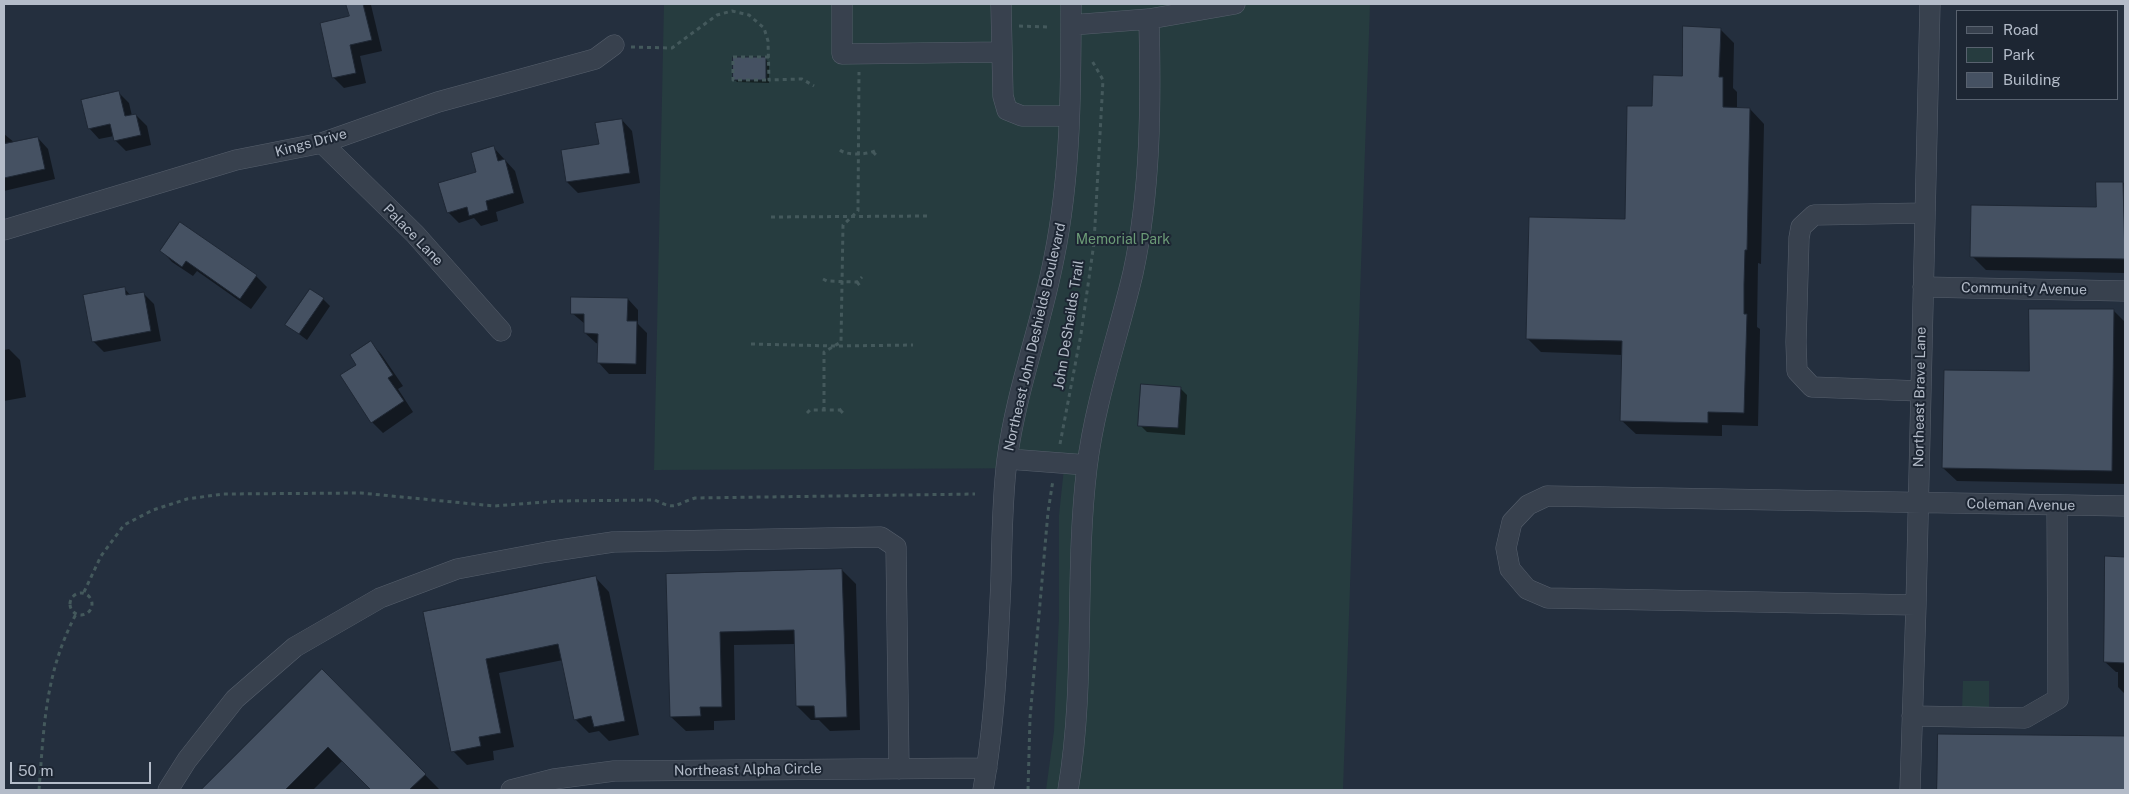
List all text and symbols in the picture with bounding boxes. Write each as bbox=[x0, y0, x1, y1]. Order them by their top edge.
legend bbox=[1956, 10, 2119, 100]
text: Road bbox=[2003, 21, 2039, 38]
text: Park bbox=[2003, 46, 2035, 63]
text: Building bbox=[2003, 71, 2061, 88]
street label: Kings Drive bbox=[273, 125, 349, 161]
street label: Palace Lane bbox=[380, 201, 446, 269]
street label: Northeast John Deshields Boulevard bbox=[1001, 221, 1069, 453]
park label: Memorial Park bbox=[1076, 232, 1170, 248]
street label: John DeSheilds Trail bbox=[1050, 259, 1088, 391]
street label: Community Avenue bbox=[1961, 280, 2087, 298]
street label: Northeast Brave Lane bbox=[1910, 327, 1930, 467]
street label: Coleman Avenue bbox=[1966, 496, 2076, 514]
scale bar bbox=[12, 752, 154, 784]
street label: Northeast Alpha Circle bbox=[674, 760, 822, 780]
text: 50 m bbox=[18, 762, 53, 779]

